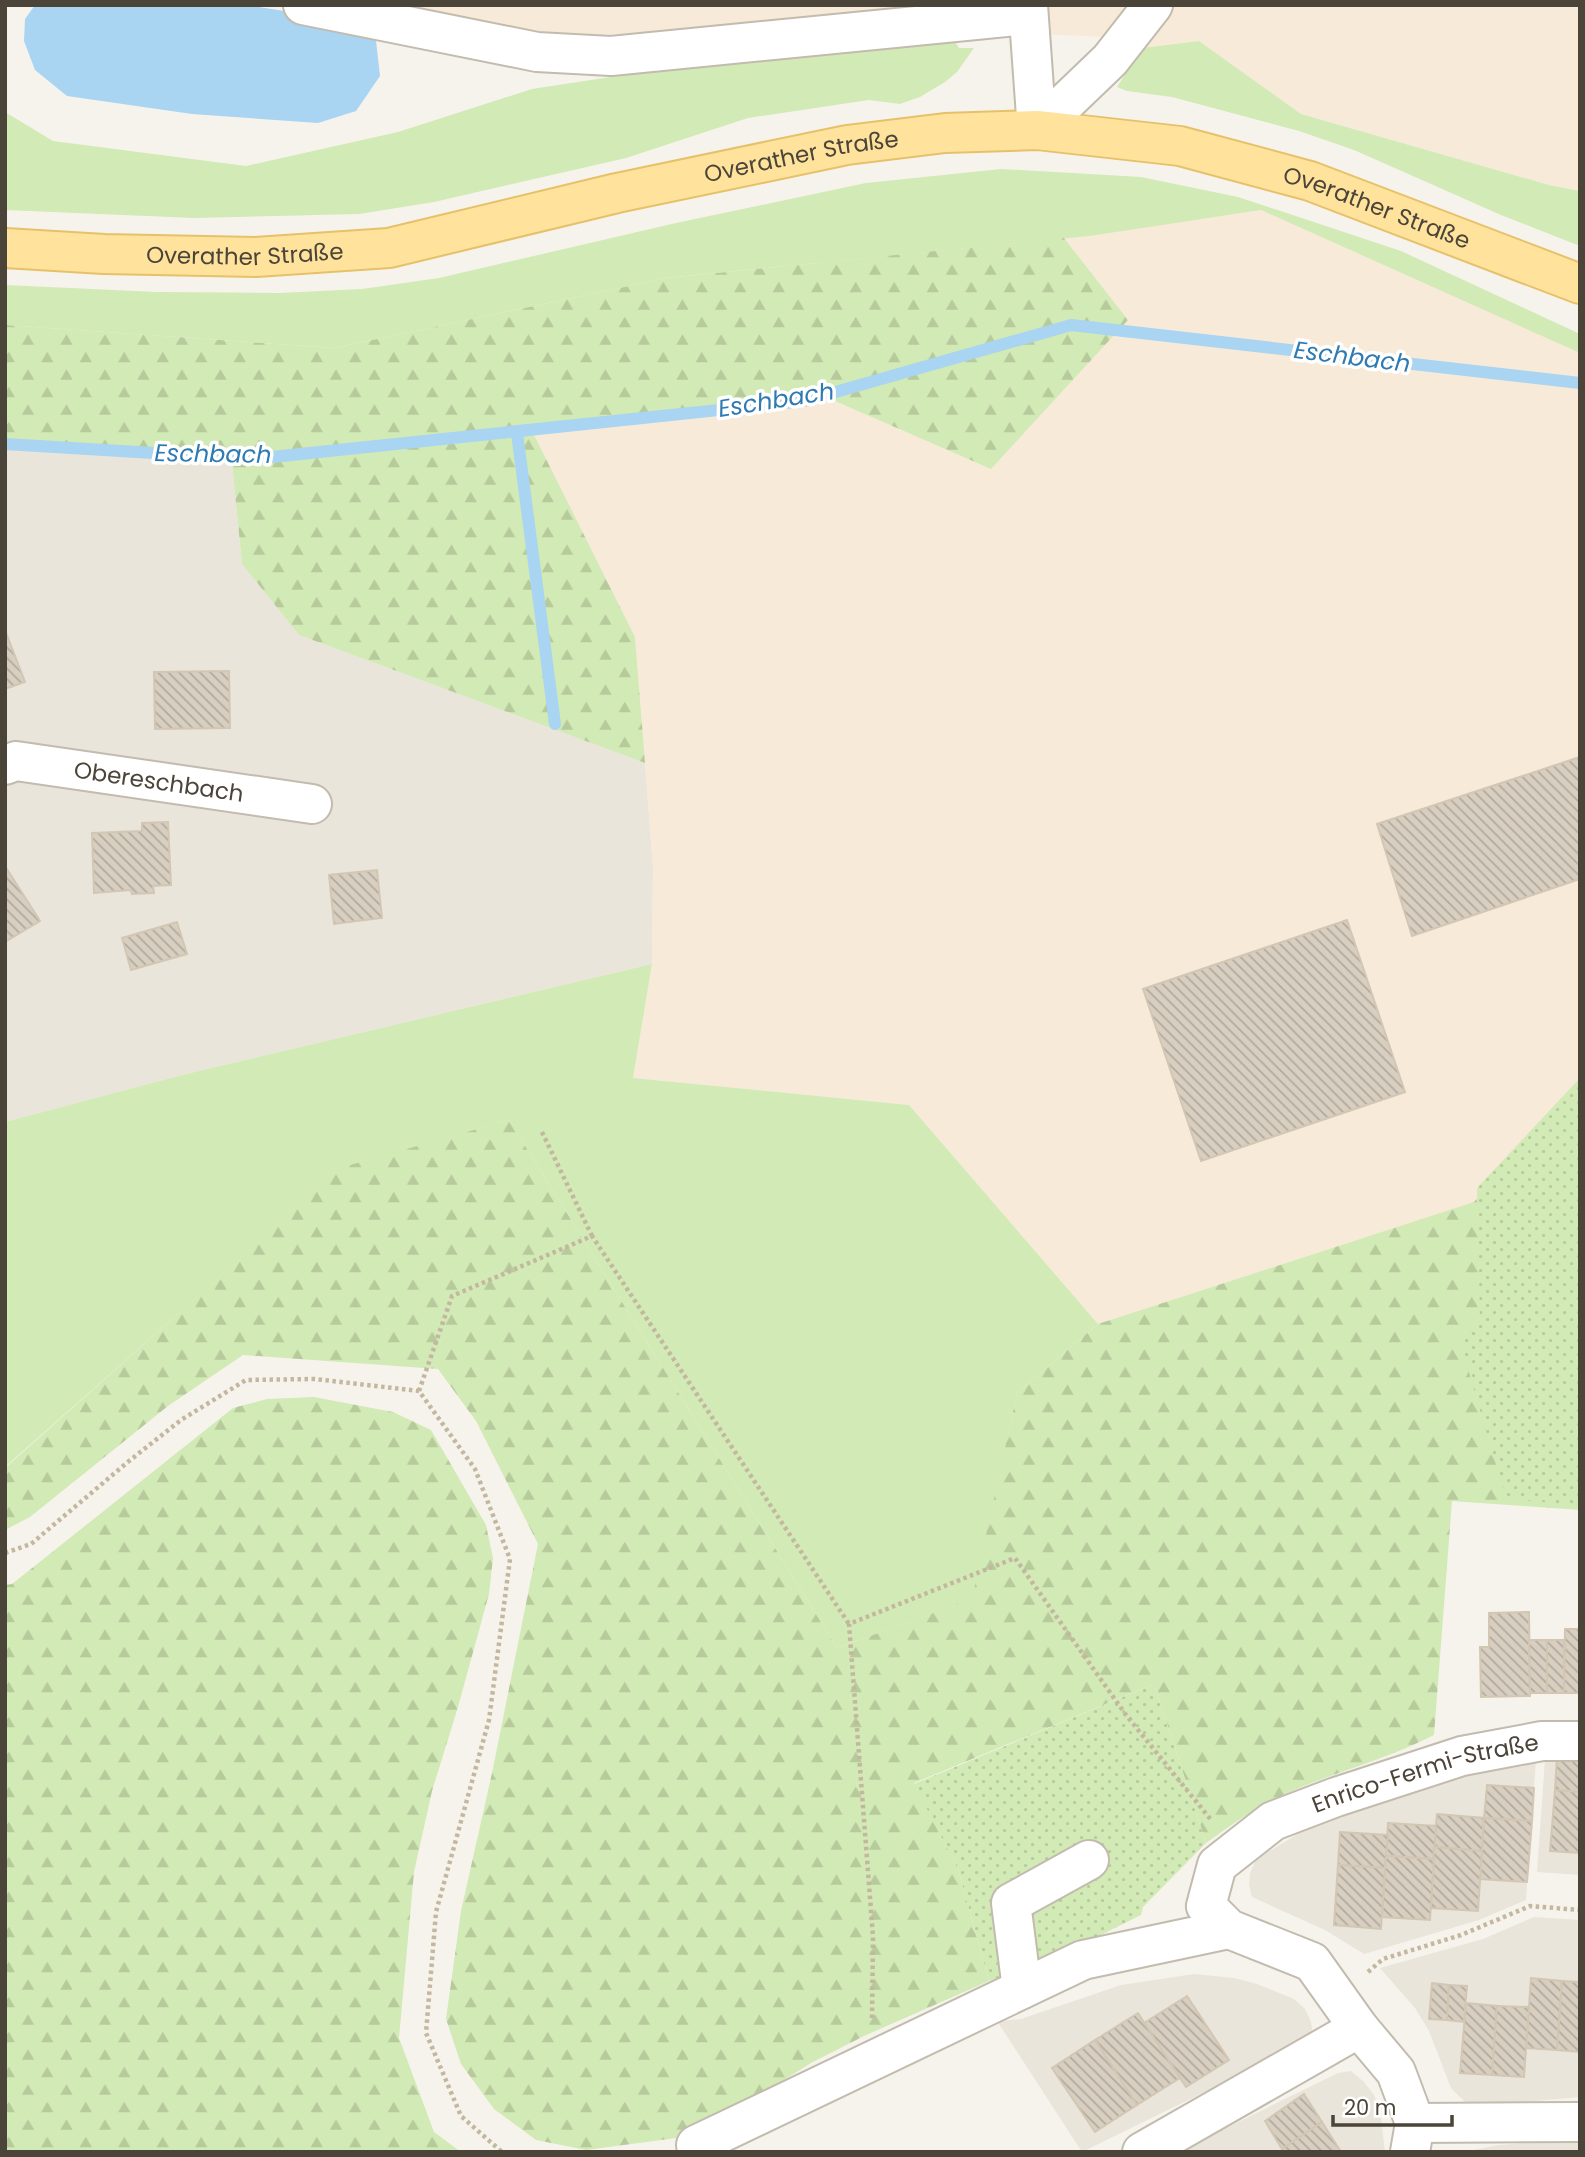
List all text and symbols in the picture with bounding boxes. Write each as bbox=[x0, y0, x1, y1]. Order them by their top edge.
street label: Overather Straße bbox=[701, 123, 900, 190]
street label: Overather Straße bbox=[1280, 159, 1475, 257]
street label: Overather Straße bbox=[146, 235, 344, 273]
water label: Eschbach bbox=[1292, 333, 1412, 380]
water label: Eschbach bbox=[715, 374, 836, 425]
water label: Eschbach bbox=[154, 436, 272, 471]
street label: Obereschbach bbox=[72, 754, 246, 810]
street label: Enrico-Fermi-Straße bbox=[1307, 1726, 1541, 1821]
scale bar bbox=[1333, 2084, 1452, 2128]
text: 20 m bbox=[1344, 2093, 1397, 2122]

